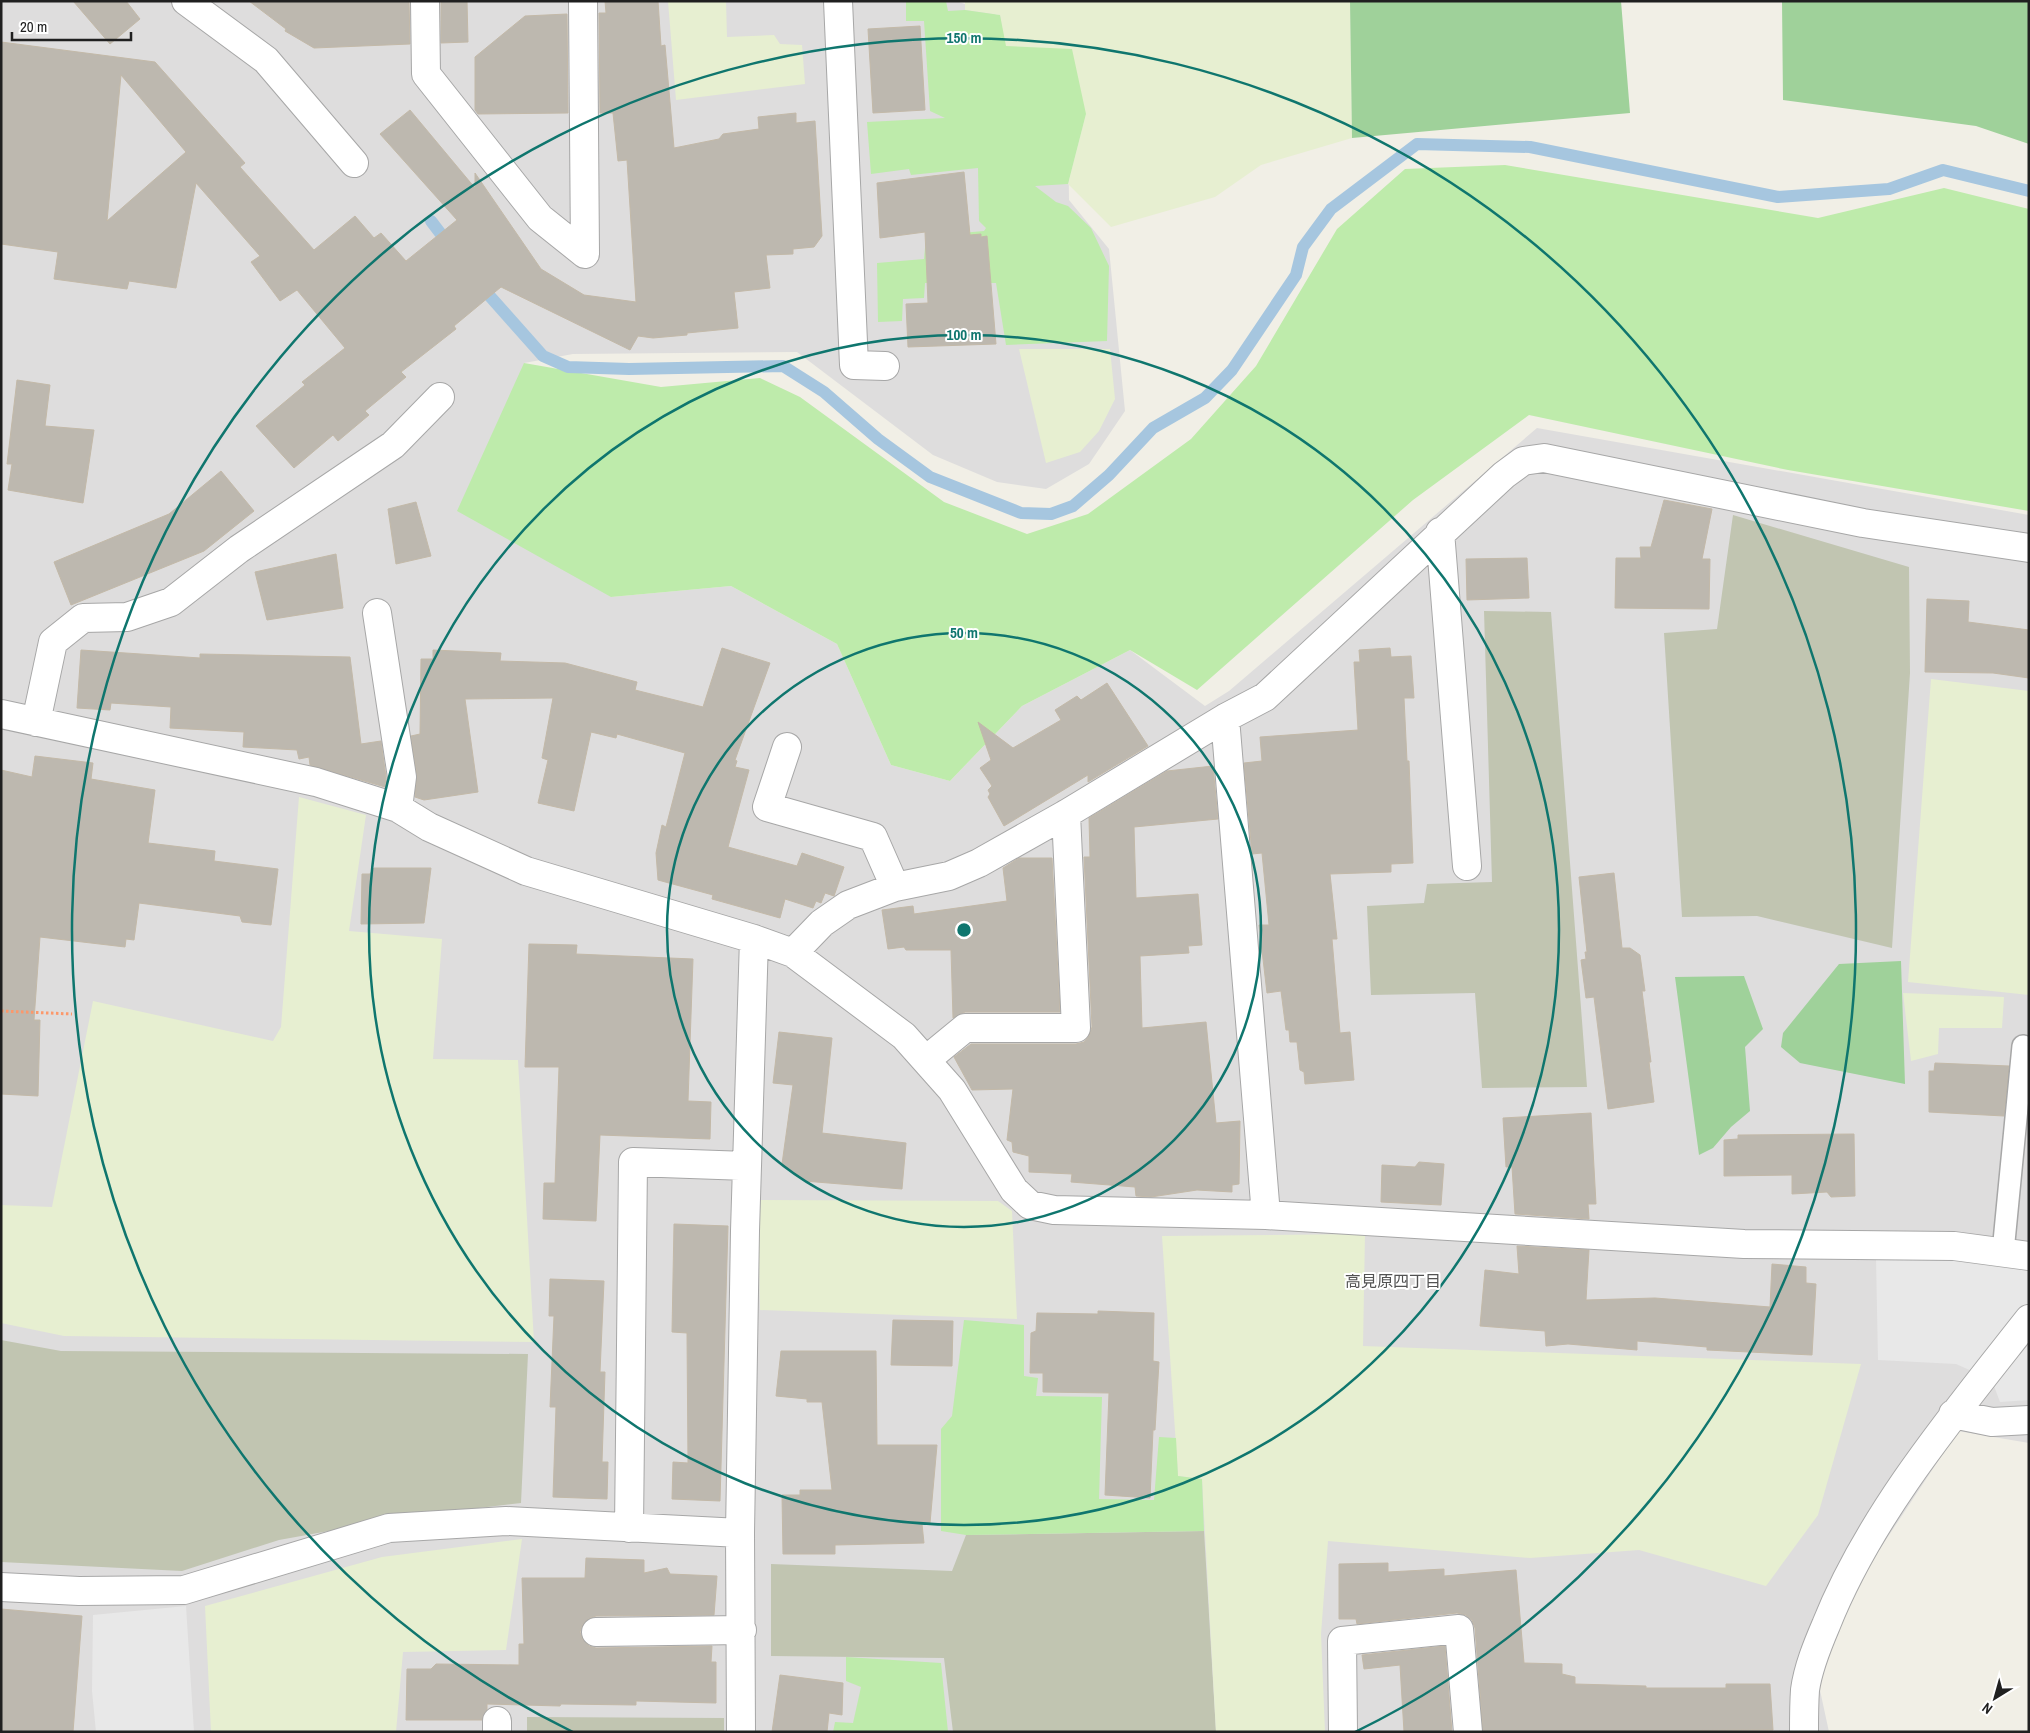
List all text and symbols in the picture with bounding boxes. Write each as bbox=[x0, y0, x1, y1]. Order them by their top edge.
scale bar bbox=[12, 10, 131, 42]
text: 20 m bbox=[20, 16, 47, 37]
text: 150 m bbox=[947, 27, 981, 48]
text: 100 m bbox=[947, 324, 981, 345]
text: 50 m bbox=[950, 622, 978, 643]
centre of rings bbox=[955, 921, 973, 939]
district label: 高見原四丁目 bbox=[1345, 1270, 1441, 1292]
north arrow bbox=[1970, 1673, 2020, 1723]
text: N bbox=[1978, 1699, 1996, 1718]

